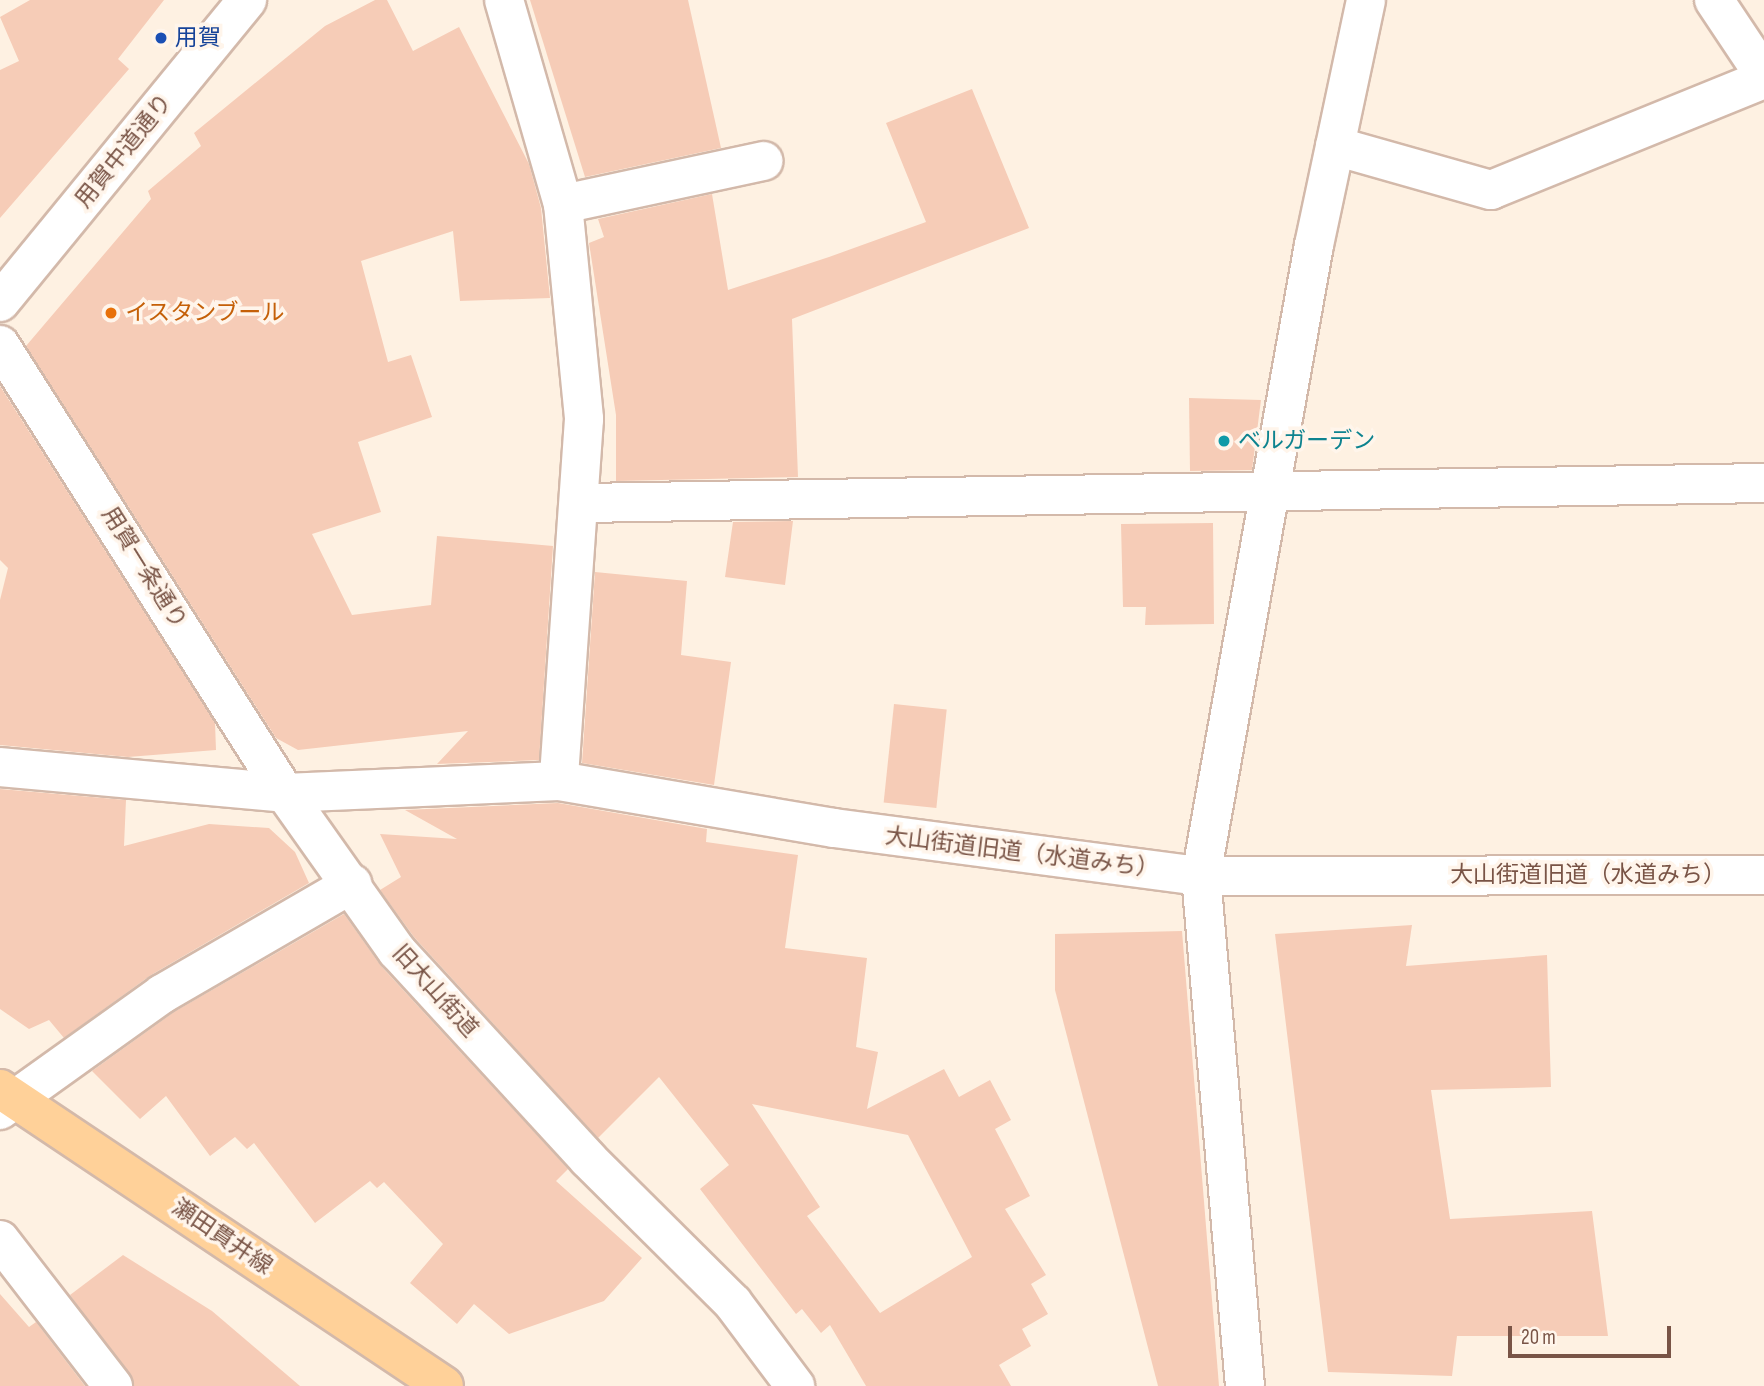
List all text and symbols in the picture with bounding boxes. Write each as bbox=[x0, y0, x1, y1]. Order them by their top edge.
place label: 用賀 bbox=[175, 24, 221, 52]
marker: 用賀 bbox=[153, 30, 169, 46]
street label: 用賀中道通り bbox=[70, 89, 178, 213]
place label: イスタンブール bbox=[125, 299, 286, 327]
marker: イスタンブール bbox=[103, 305, 119, 321]
place label: ベルガーデン bbox=[1238, 427, 1376, 455]
marker: ベルガーデン bbox=[1216, 433, 1232, 449]
street label: 用賀一条通り bbox=[96, 502, 192, 634]
street label: 大山街道旧道（水道みち） bbox=[883, 822, 1161, 884]
street label: 大山街道旧道（水道みち） bbox=[1450, 861, 1726, 889]
street label: 旧大山街道 bbox=[386, 939, 484, 1043]
street label: 瀬田貫井線 bbox=[167, 1193, 277, 1281]
scale bar bbox=[1512, 1312, 1675, 1356]
text: 20 m bbox=[1521, 1325, 1556, 1350]

